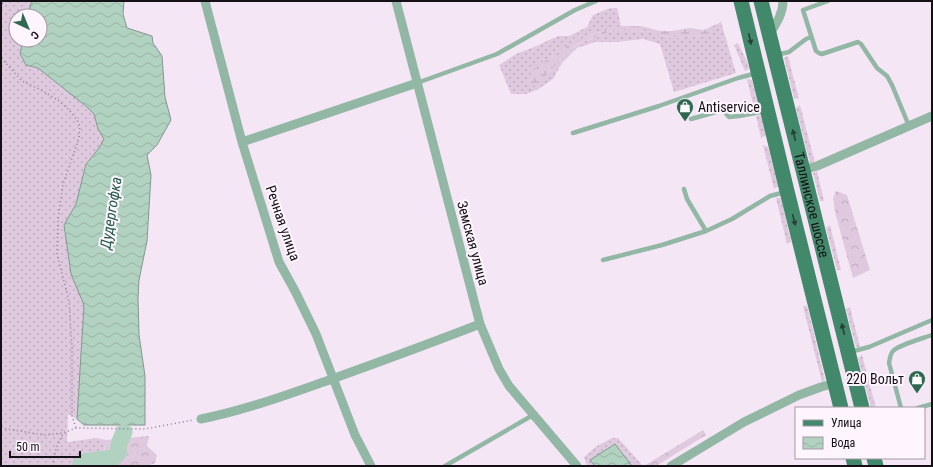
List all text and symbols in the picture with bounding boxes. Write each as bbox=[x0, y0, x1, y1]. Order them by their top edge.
north arrow bbox=[8, 8, 48, 48]
text: С bbox=[28, 28, 41, 42]
one-way arrow bbox=[748, 33, 754, 45]
shop icon: Antiservice bbox=[675, 97, 695, 122]
place label: Antiservice bbox=[698, 99, 760, 115]
one-way arrow bbox=[791, 129, 797, 141]
street label: Таллинское шоссе bbox=[791, 150, 832, 260]
water label: Дудергофка bbox=[96, 176, 126, 251]
street label: Речная улица bbox=[263, 183, 303, 263]
street label: Земская улица bbox=[454, 199, 492, 287]
one-way arrow bbox=[792, 213, 798, 226]
one-way arrow bbox=[839, 323, 845, 336]
shop icon: 220 Вольт bbox=[907, 369, 927, 394]
place label: 220 Вольт bbox=[846, 371, 904, 387]
legend bbox=[795, 407, 925, 459]
text: Улица bbox=[831, 416, 862, 430]
scale bar bbox=[10, 433, 80, 459]
text: Вода bbox=[831, 436, 856, 450]
text: 50 m bbox=[16, 440, 40, 454]

